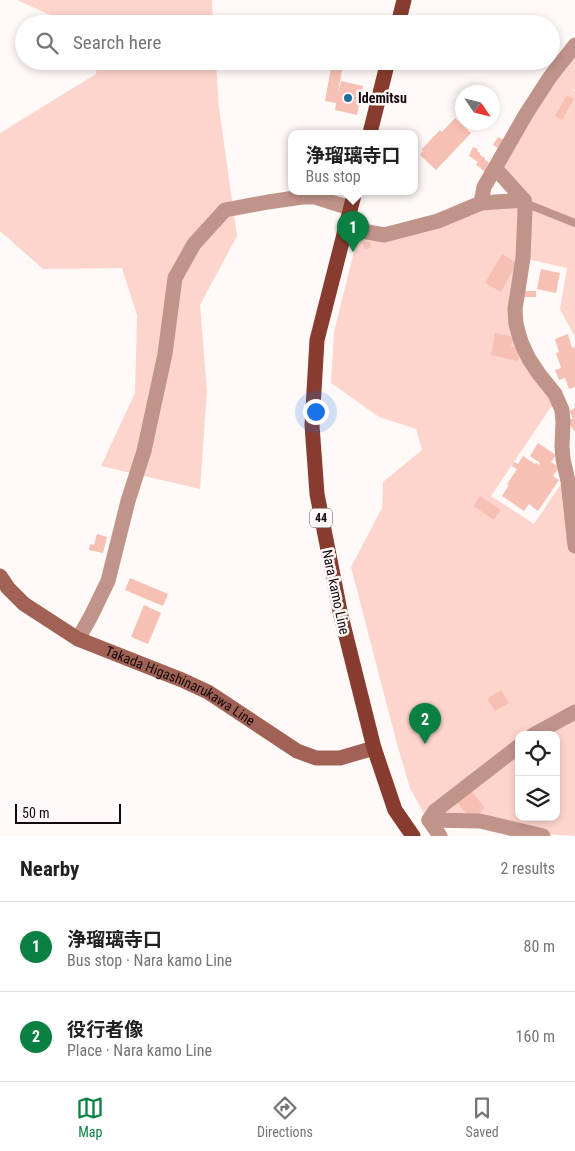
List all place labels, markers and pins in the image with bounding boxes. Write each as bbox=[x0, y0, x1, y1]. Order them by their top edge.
place label: Idemitsu bbox=[358, 90, 407, 106]
marker: Idemitsu bbox=[342, 92, 354, 104]
pin: 1 bbox=[337, 211, 369, 252]
pin: 2 bbox=[409, 703, 441, 744]

